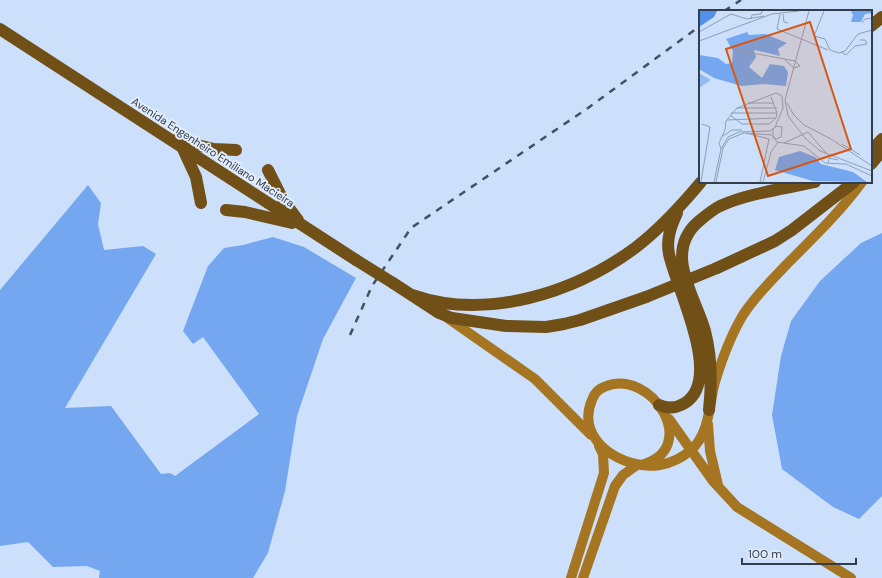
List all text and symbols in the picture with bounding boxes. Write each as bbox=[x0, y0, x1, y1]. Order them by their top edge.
inset map bbox=[699, 10, 872, 183]
street label: Avenida Engenheiro Emiliano Macieira bbox=[129, 94, 297, 210]
scale bar bbox=[742, 540, 856, 566]
text: 100 m bbox=[748, 546, 782, 562]

